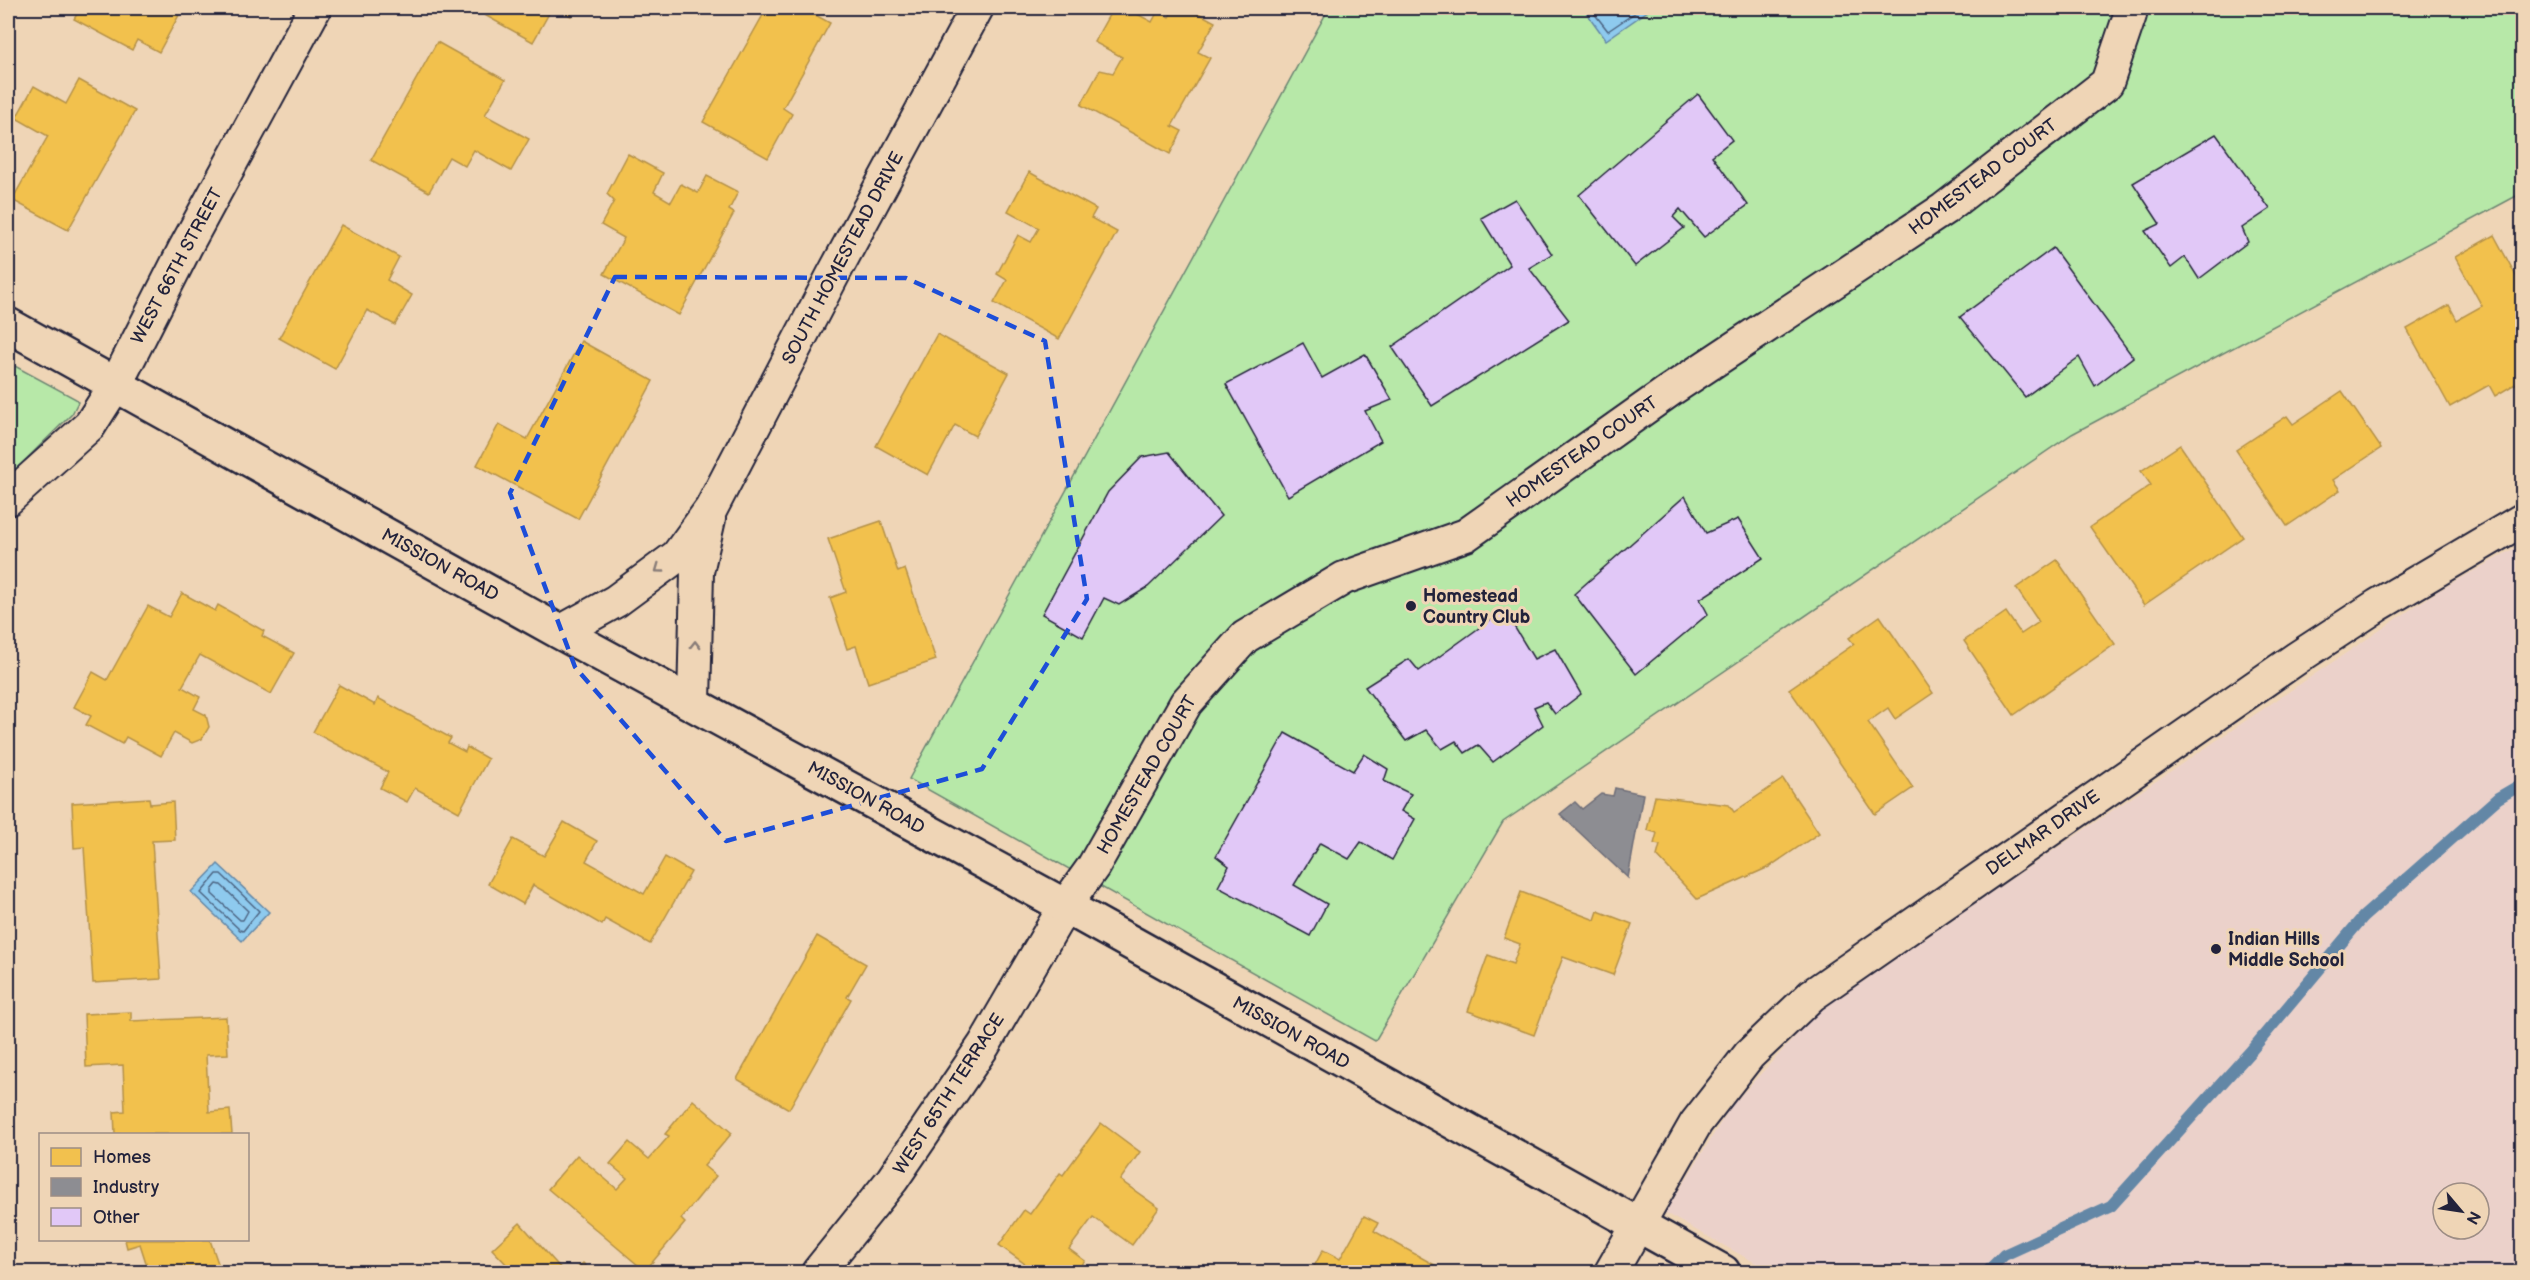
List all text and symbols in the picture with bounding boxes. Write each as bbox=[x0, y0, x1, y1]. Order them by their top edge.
street label: HOMESTEAD COURT bbox=[1905, 114, 2061, 239]
street label: SOUTH HOMESTEAD DRIVE bbox=[778, 148, 908, 368]
street label: WEST 66TH STREET bbox=[127, 184, 227, 348]
street label: HOMESTEAD COURT bbox=[1502, 392, 1662, 512]
street label: MISSION ROAD bbox=[378, 524, 502, 606]
one-way arrow bbox=[655, 562, 666, 573]
place label: Homestead Country Club bbox=[1423, 586, 1531, 628]
marker: Homestead Country Club bbox=[1404, 599, 1418, 613]
one-way arrow bbox=[689, 640, 701, 649]
street label: HOMESTEAD COURT bbox=[1093, 692, 1201, 858]
street label: MISSION ROAD bbox=[804, 757, 928, 839]
street label: DELMAR DRIVE bbox=[1982, 786, 2104, 880]
place label: Indian Hills Middle School bbox=[2228, 929, 2344, 971]
marker: Indian Hills Middle School bbox=[2209, 942, 2223, 956]
street label: MISSION ROAD bbox=[1229, 992, 1353, 1074]
street label: WEST 65TH TERRACE bbox=[889, 1010, 1009, 1178]
legend bbox=[39, 1133, 249, 1241]
text: Homes bbox=[93, 1147, 151, 1168]
text: Industry bbox=[93, 1177, 160, 1198]
north arrow bbox=[2431, 1181, 2491, 1241]
text: Other bbox=[93, 1207, 140, 1228]
text: N bbox=[2462, 1208, 2484, 1227]

